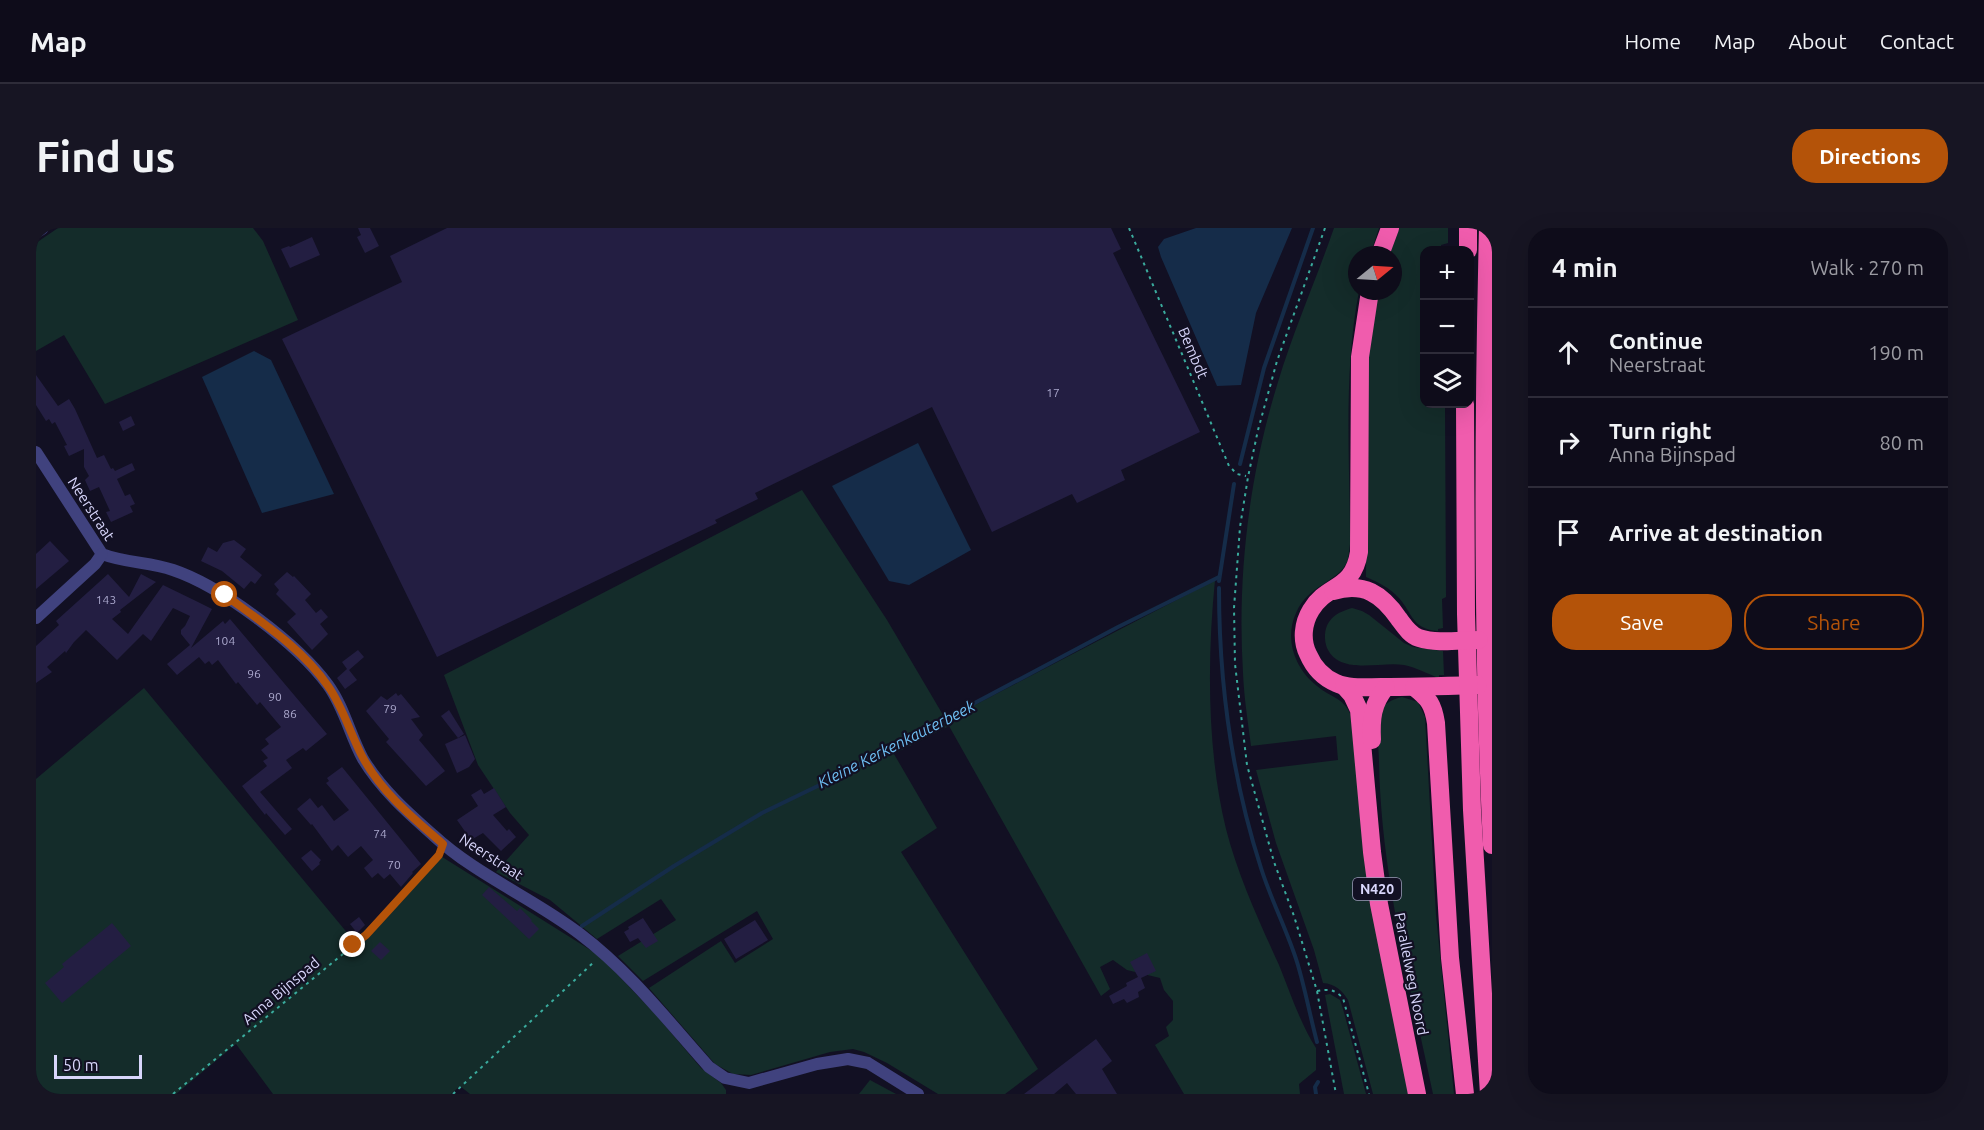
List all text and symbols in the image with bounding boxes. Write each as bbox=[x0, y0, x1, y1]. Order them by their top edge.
text: Map bbox=[30, 26, 87, 57]
text: Home bbox=[1624, 29, 1681, 53]
text: Map bbox=[1714, 29, 1755, 53]
text: About bbox=[1788, 29, 1847, 53]
text: Contact bbox=[1880, 29, 1954, 53]
button: Directions bbox=[1792, 129, 1948, 183]
text: Find us bbox=[36, 133, 175, 180]
north arrow bbox=[1348, 246, 1402, 300]
map controls bbox=[1420, 246, 1474, 408]
button: + bbox=[1420, 246, 1474, 300]
text: 4 min bbox=[1552, 253, 1618, 282]
text: Walk · 270 m bbox=[1811, 256, 1924, 279]
button: − bbox=[1420, 300, 1474, 354]
street label: Bembdt bbox=[1175, 325, 1212, 381]
text: Continue bbox=[1609, 328, 1703, 353]
icon: ahead bbox=[1552, 336, 1585, 369]
text: 190 m bbox=[1868, 341, 1924, 364]
text: Neerstraat bbox=[1609, 353, 1705, 376]
button: layers bbox=[1420, 354, 1474, 408]
house number: 17 bbox=[1046, 386, 1060, 399]
text: Turn right bbox=[1609, 418, 1711, 443]
icon: right bbox=[1552, 426, 1585, 459]
text: 80 m bbox=[1880, 431, 1924, 454]
text: Anna Bijnspad bbox=[1609, 443, 1736, 466]
street label: Neerstraat bbox=[65, 474, 118, 544]
icon: arrive bbox=[1552, 516, 1585, 549]
text: Arrive at destination bbox=[1609, 520, 1823, 545]
route start bbox=[211, 581, 237, 607]
house number: 143 bbox=[96, 593, 116, 606]
button: Save bbox=[1552, 594, 1732, 650]
button: Share bbox=[1744, 594, 1924, 650]
house number: 104 bbox=[215, 634, 235, 647]
house number: 96 bbox=[247, 667, 261, 680]
house number: 90 bbox=[268, 690, 282, 703]
water label: Kleine Kerkenkauterbeek bbox=[814, 696, 978, 792]
house number: 79 bbox=[383, 702, 397, 715]
house number: 86 bbox=[283, 707, 297, 720]
house number: 74 bbox=[373, 827, 387, 840]
street label: Neerstraat bbox=[456, 830, 526, 883]
house number: 70 bbox=[387, 858, 401, 871]
road number: N420 bbox=[1353, 878, 1401, 900]
street label: Parallelweg Noord bbox=[1391, 911, 1432, 1037]
route end bbox=[339, 931, 365, 957]
street label: Anna Bijnspad bbox=[239, 954, 323, 1028]
scale bar bbox=[54, 1052, 142, 1080]
text: 50 m bbox=[63, 1056, 99, 1074]

